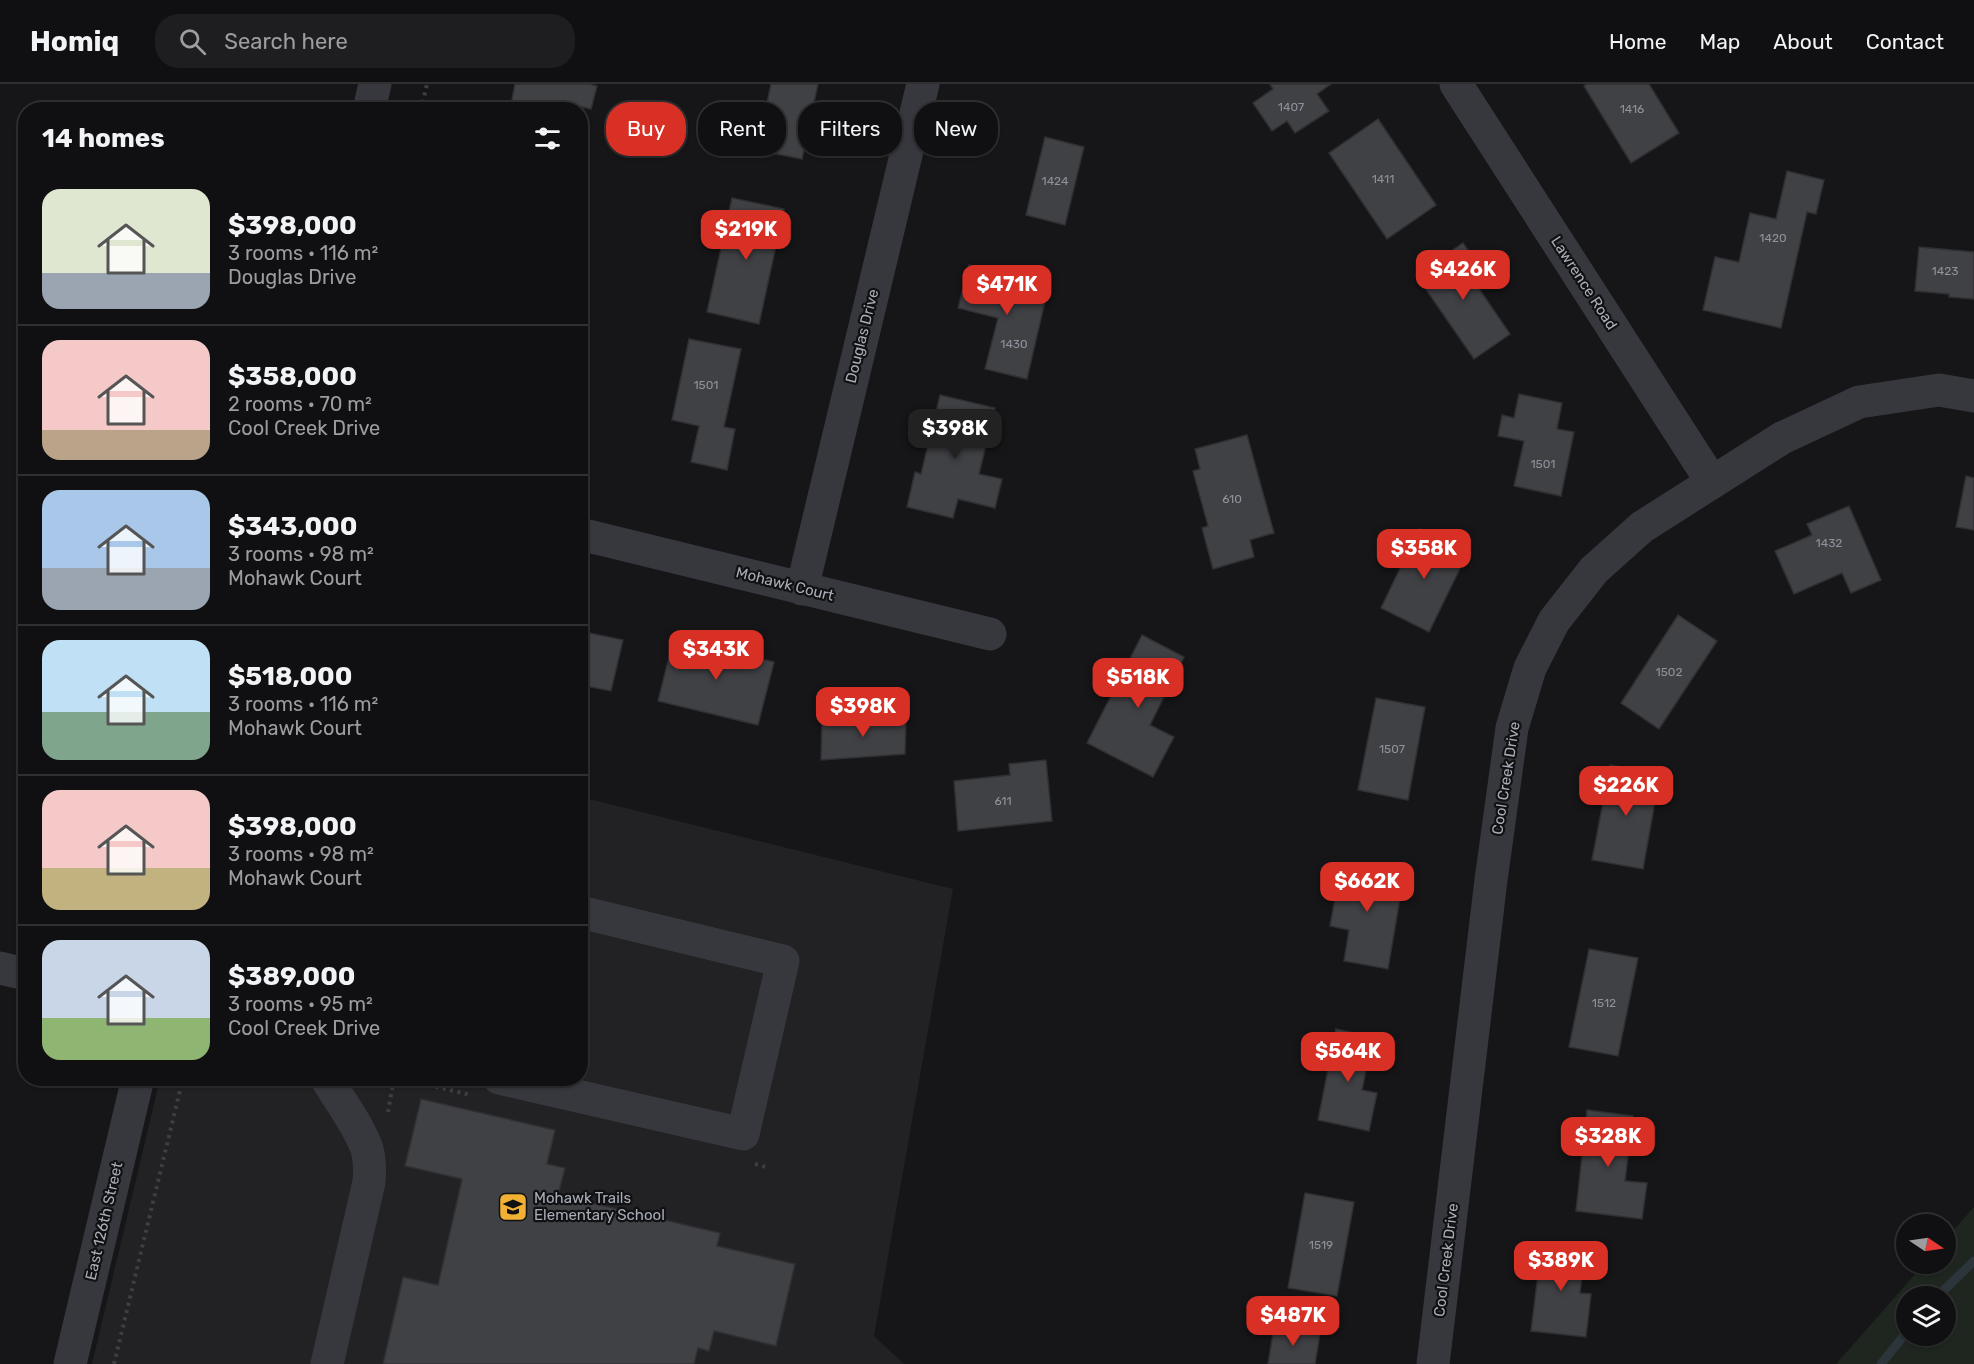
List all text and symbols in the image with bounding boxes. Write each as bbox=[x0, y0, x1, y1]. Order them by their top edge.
search box bbox=[155, 14, 575, 68]
text: Homiq bbox=[30, 25, 119, 58]
icon: search bbox=[176, 25, 209, 58]
text: Search here bbox=[224, 28, 348, 55]
text: Home bbox=[1609, 29, 1666, 54]
text: Map bbox=[1699, 29, 1740, 54]
text: About bbox=[1773, 29, 1833, 54]
text: Contact bbox=[1866, 29, 1944, 54]
house number: 1407 bbox=[1278, 100, 1304, 114]
chip: Buy bbox=[606, 102, 686, 156]
chip: Rent bbox=[698, 102, 786, 156]
chip: Filters bbox=[798, 102, 902, 156]
chip: New bbox=[914, 102, 998, 156]
house number: 1416 bbox=[1620, 102, 1644, 116]
icon: filters bbox=[531, 122, 564, 155]
text: 14 homes bbox=[42, 123, 165, 154]
house number: 1411 bbox=[1372, 172, 1394, 186]
house number: 1424 bbox=[1042, 174, 1069, 188]
text: $398,000 bbox=[228, 210, 357, 241]
pin: $219K bbox=[704, 210, 788, 261]
icon: home bbox=[90, 213, 162, 285]
text: $219K bbox=[715, 217, 777, 241]
house number: 1420 bbox=[1759, 231, 1787, 245]
street label: Lawrence Road bbox=[1547, 233, 1621, 333]
text: 3 rooms · 116 m² bbox=[228, 241, 378, 265]
pin: $426K bbox=[1421, 250, 1505, 301]
text: $426K bbox=[1430, 257, 1496, 281]
house number: 1423 bbox=[1932, 264, 1958, 278]
text: Douglas Drive bbox=[228, 265, 356, 289]
pin: $471K bbox=[965, 265, 1049, 316]
text: $471K bbox=[976, 272, 1038, 296]
street label: Douglas Drive bbox=[842, 287, 882, 385]
house number: 1430 bbox=[1000, 337, 1028, 351]
text: $358,000 bbox=[228, 361, 357, 392]
icon: home bbox=[90, 364, 162, 436]
house number: 1501 bbox=[693, 378, 719, 392]
text: 2 rooms · 70 m² bbox=[228, 392, 372, 416]
pin: $398K bbox=[913, 409, 997, 460]
text: Cool Creek Drive bbox=[228, 416, 380, 440]
text: $398K bbox=[922, 416, 988, 440]
house number: 1501 bbox=[1530, 457, 1556, 471]
house number: 610 bbox=[1222, 492, 1242, 506]
text: $343,000 bbox=[228, 511, 357, 542]
icon: home bbox=[90, 514, 162, 586]
pin: $358K bbox=[1382, 529, 1466, 580]
text: $358K bbox=[1391, 536, 1457, 560]
house number: 1432 bbox=[1816, 536, 1842, 550]
text: 3 rooms · 98 m² bbox=[228, 542, 374, 566]
street label: Mohawk Court bbox=[734, 563, 836, 605]
text: Mohawk Court bbox=[228, 566, 362, 590]
pin: $343K bbox=[674, 630, 758, 681]
text: $343K bbox=[683, 637, 749, 661]
pin: $518K bbox=[1096, 658, 1180, 709]
text: $518,000 bbox=[228, 661, 352, 692]
icon: home bbox=[90, 664, 162, 736]
text: $518K bbox=[1107, 665, 1169, 689]
house number: 1502 bbox=[1656, 665, 1682, 679]
pin: $398K bbox=[821, 687, 905, 738]
text: 3 rooms · 116 m² bbox=[228, 692, 378, 716]
text: $398K bbox=[830, 694, 896, 718]
text: Mohawk Court bbox=[228, 716, 362, 740]
street label: Cool Creek Drive bbox=[1488, 720, 1524, 836]
house number: 1507 bbox=[1379, 742, 1405, 756]
pin: $226K bbox=[1584, 766, 1668, 817]
text: $226K bbox=[1593, 773, 1659, 797]
house number: 611 bbox=[994, 794, 1012, 808]
text: $398,000 bbox=[228, 811, 357, 842]
icon: home bbox=[90, 814, 162, 886]
text: 3 rooms · 98 m² bbox=[228, 842, 374, 866]
pin: $662K bbox=[1325, 862, 1409, 913]
text: Mohawk Court bbox=[228, 866, 362, 890]
text: $662K bbox=[1334, 869, 1400, 893]
text: $389,000 bbox=[228, 961, 356, 992]
icon: home bbox=[90, 964, 162, 1036]
text: 3 rooms · 95 m² bbox=[228, 992, 373, 1016]
house number: 1512 bbox=[1592, 996, 1616, 1010]
text: Cool Creek Drive bbox=[228, 1016, 380, 1040]
pin: $564K bbox=[1306, 1032, 1390, 1083]
text: $564K bbox=[1315, 1039, 1381, 1063]
pin: $328K bbox=[1566, 1117, 1650, 1168]
text: $328K bbox=[1575, 1124, 1641, 1148]
street label: East 126th Street bbox=[82, 1160, 126, 1282]
place label: Mohawk Trails Elementary School bbox=[534, 1189, 665, 1224]
school or university icon: Mohawk Trails Elementary School bbox=[497, 1191, 529, 1223]
street label: Cool Creek Drive bbox=[1430, 1202, 1462, 1318]
north arrow bbox=[1896, 1214, 1956, 1274]
map controls bbox=[1896, 1214, 1956, 1346]
house number: 1519 bbox=[1309, 1238, 1333, 1252]
pin: $389K bbox=[1519, 1241, 1603, 1292]
text: $389K bbox=[1528, 1248, 1594, 1272]
button: layers bbox=[1896, 1286, 1956, 1346]
pin: $487K bbox=[1251, 1296, 1335, 1347]
text: $487K bbox=[1260, 1303, 1326, 1327]

